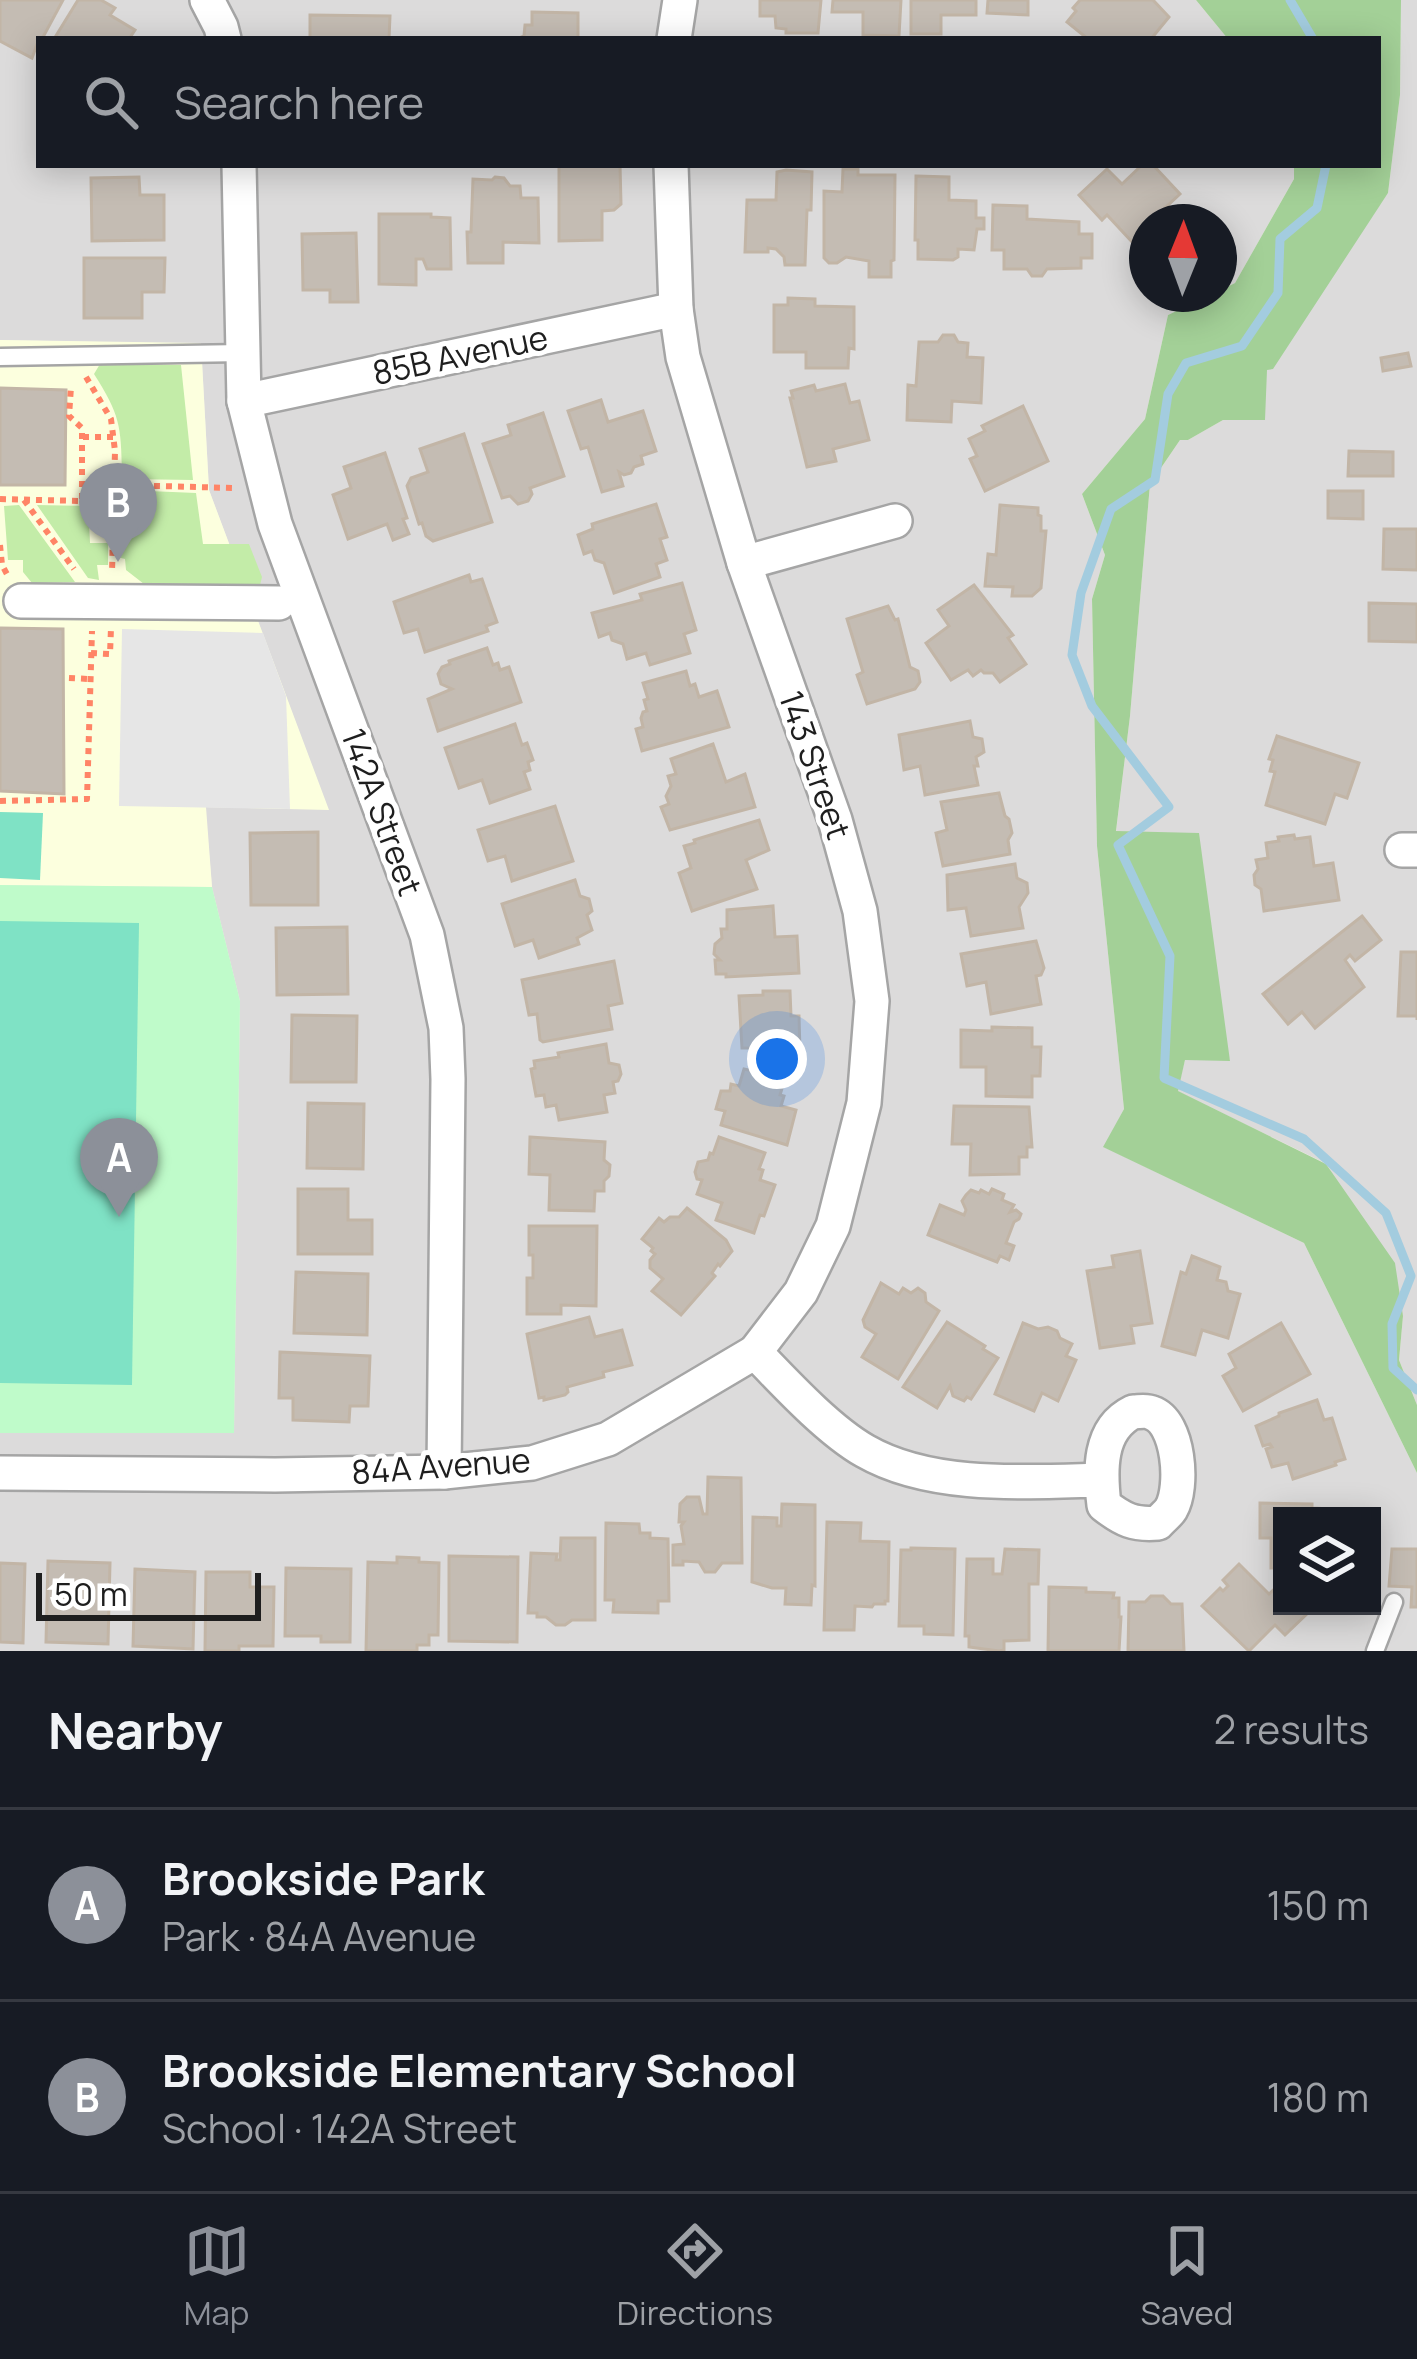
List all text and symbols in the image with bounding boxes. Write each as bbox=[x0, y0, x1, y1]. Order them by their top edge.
search box bbox=[36, 36, 1381, 168]
icon: search bbox=[78, 69, 144, 135]
text: Search here bbox=[174, 71, 424, 133]
north arrow bbox=[1129, 204, 1237, 312]
street label: 85B Avenue bbox=[368, 314, 552, 395]
pin: B bbox=[79, 463, 157, 562]
street label: 143 Street bbox=[769, 685, 862, 845]
street label: 142A Street bbox=[331, 722, 434, 902]
your location bbox=[747, 1029, 807, 1089]
pin: A bbox=[80, 1118, 158, 1217]
street label: 84A Avenue bbox=[350, 1437, 532, 1494]
map controls bbox=[1273, 1507, 1381, 1615]
button: layers bbox=[1273, 1507, 1381, 1615]
scale bar bbox=[36, 1567, 261, 1620]
text: 50 m bbox=[54, 1571, 128, 1616]
text: Nearby bbox=[48, 1695, 223, 1764]
text: 2 results bbox=[1214, 1702, 1369, 1756]
text: Brookside Park bbox=[162, 1847, 484, 1909]
text: A bbox=[74, 1878, 100, 1932]
text: 150 m bbox=[1267, 1878, 1369, 1932]
text: Park · 84A Avenue bbox=[162, 1909, 476, 1963]
text: Brookside Elementary School bbox=[162, 2039, 797, 2101]
text: B bbox=[75, 2070, 99, 2124]
text: 180 m bbox=[1266, 2070, 1369, 2124]
text: School · 142A Street bbox=[162, 2101, 517, 2155]
tab: Map bbox=[184, 2218, 250, 2335]
tab: Directions bbox=[617, 2218, 773, 2335]
tab: Saved bbox=[1140, 2218, 1233, 2335]

